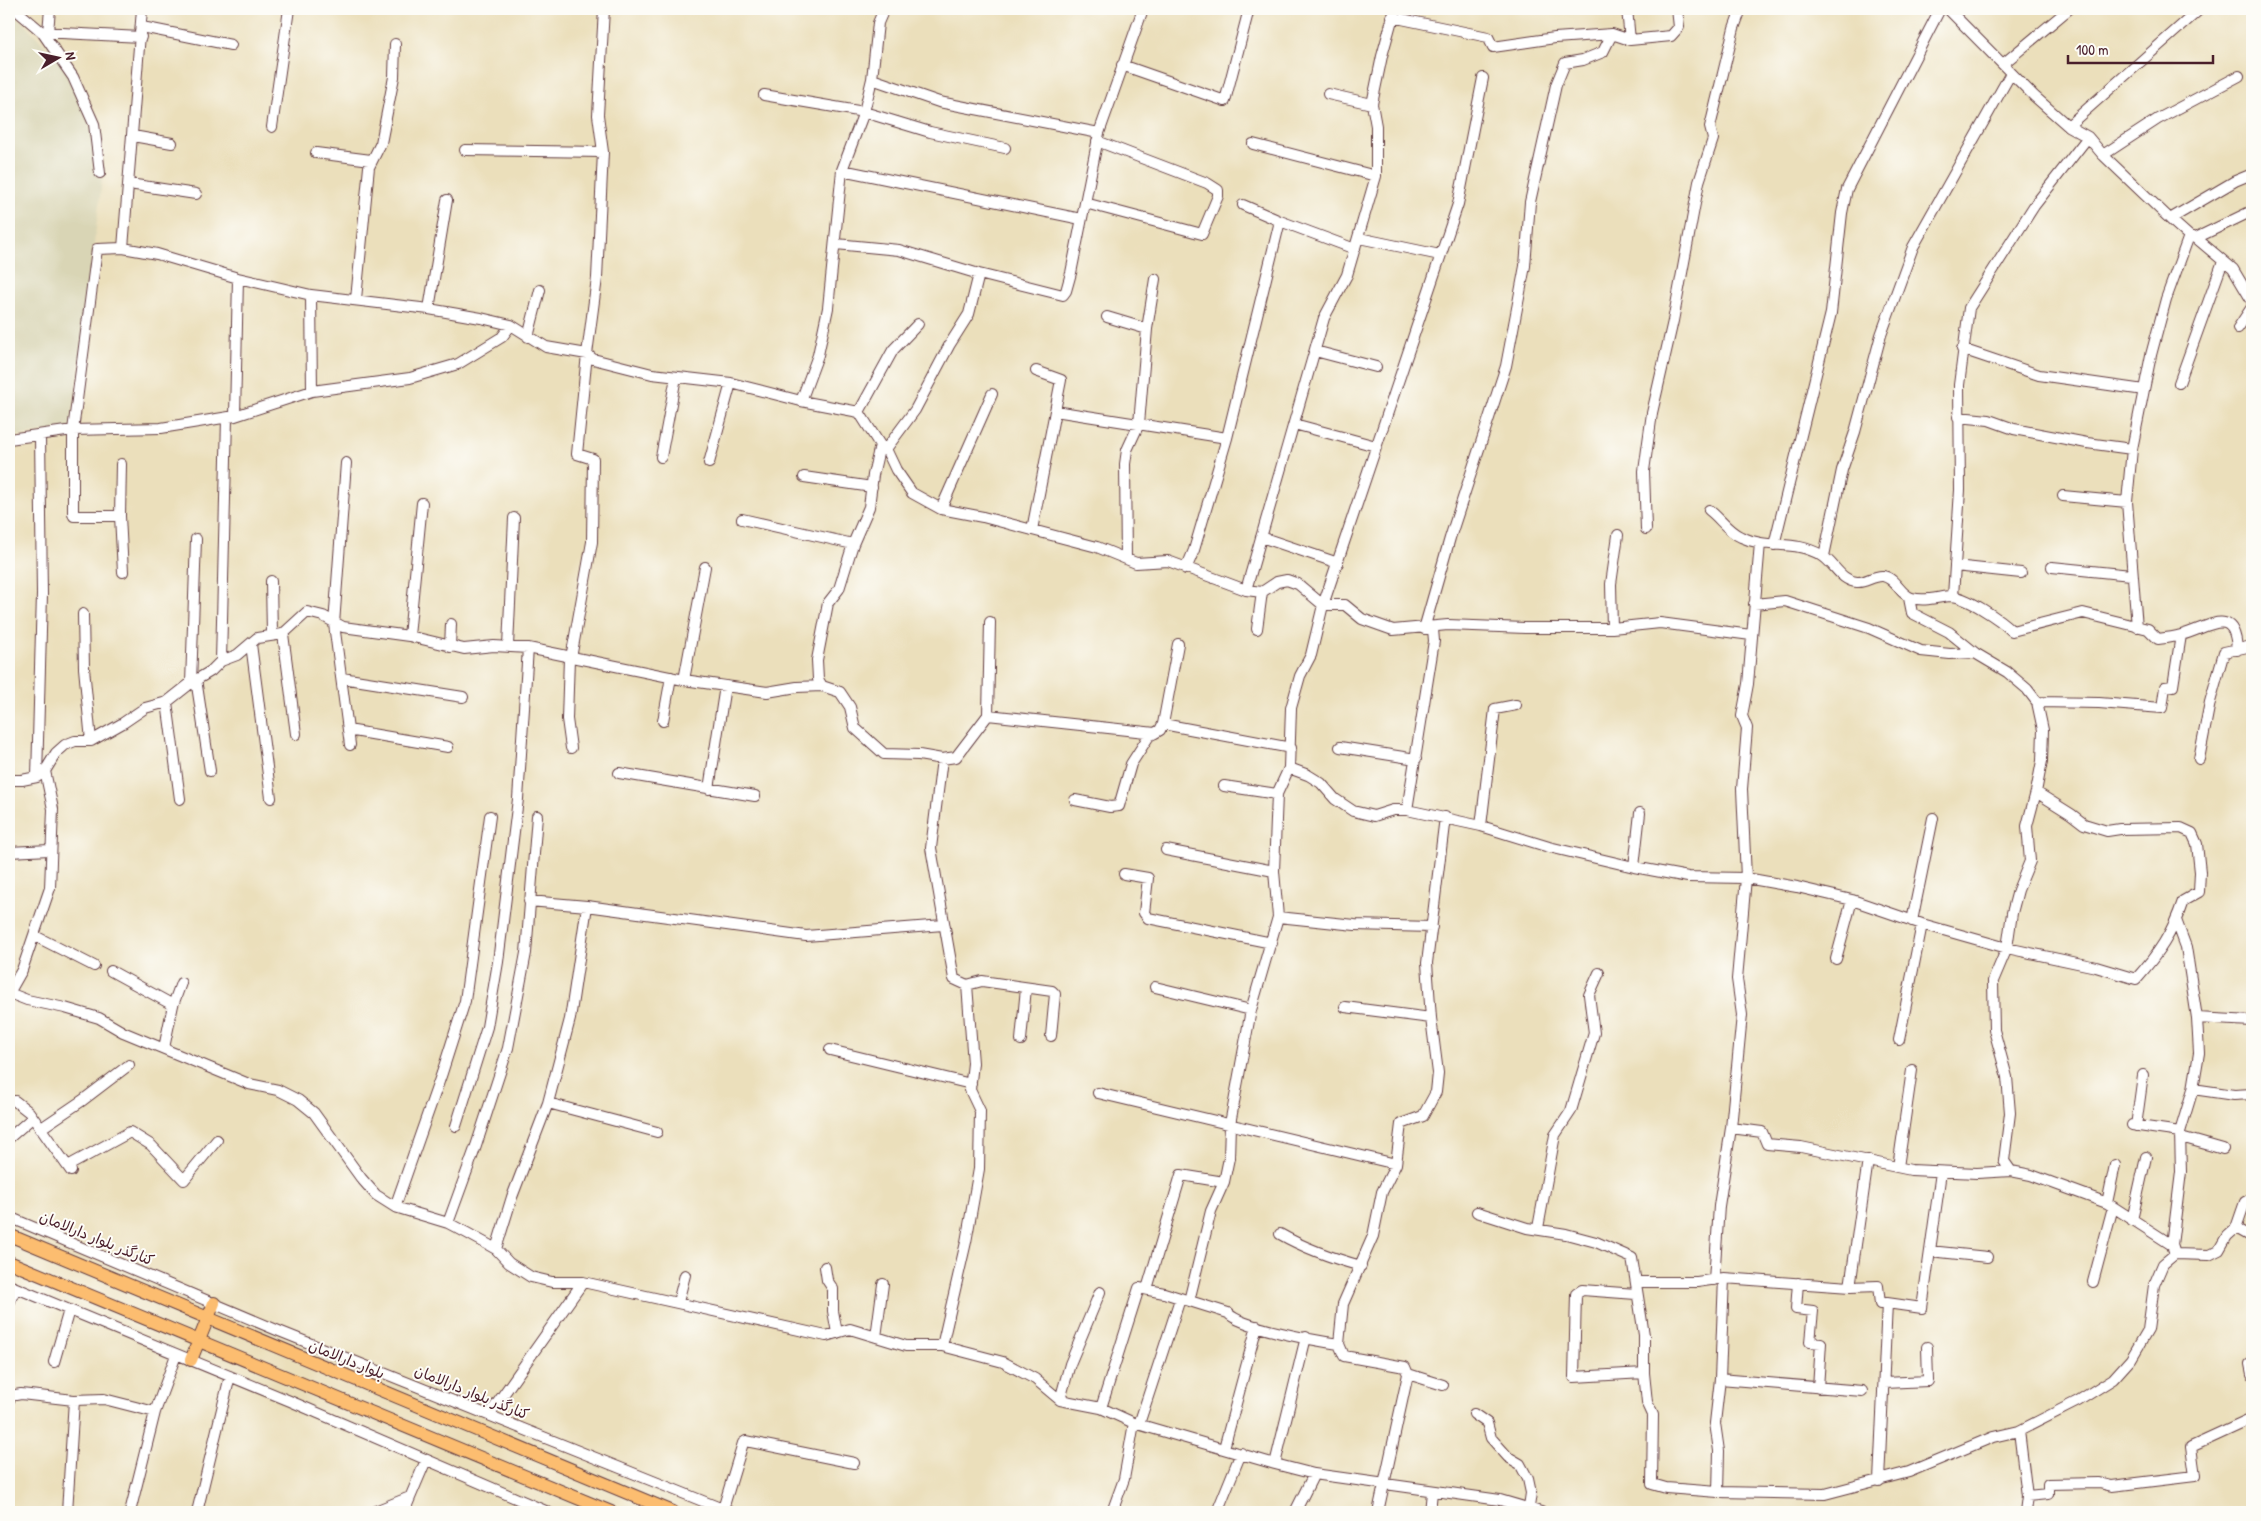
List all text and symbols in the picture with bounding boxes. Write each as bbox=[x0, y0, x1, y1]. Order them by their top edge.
north arrow bbox=[32, 32, 82, 82]
scale bar bbox=[2068, 32, 2214, 64]
text: 100 m bbox=[2076, 39, 2109, 60]
text: N bbox=[61, 51, 81, 62]
street label: کنارگذر بلوار دارالامان bbox=[37, 1205, 157, 1271]
street label: بلوار دارالامان bbox=[306, 1334, 388, 1384]
street label: کنارگذر بلوار دارالامان bbox=[412, 1359, 532, 1425]

